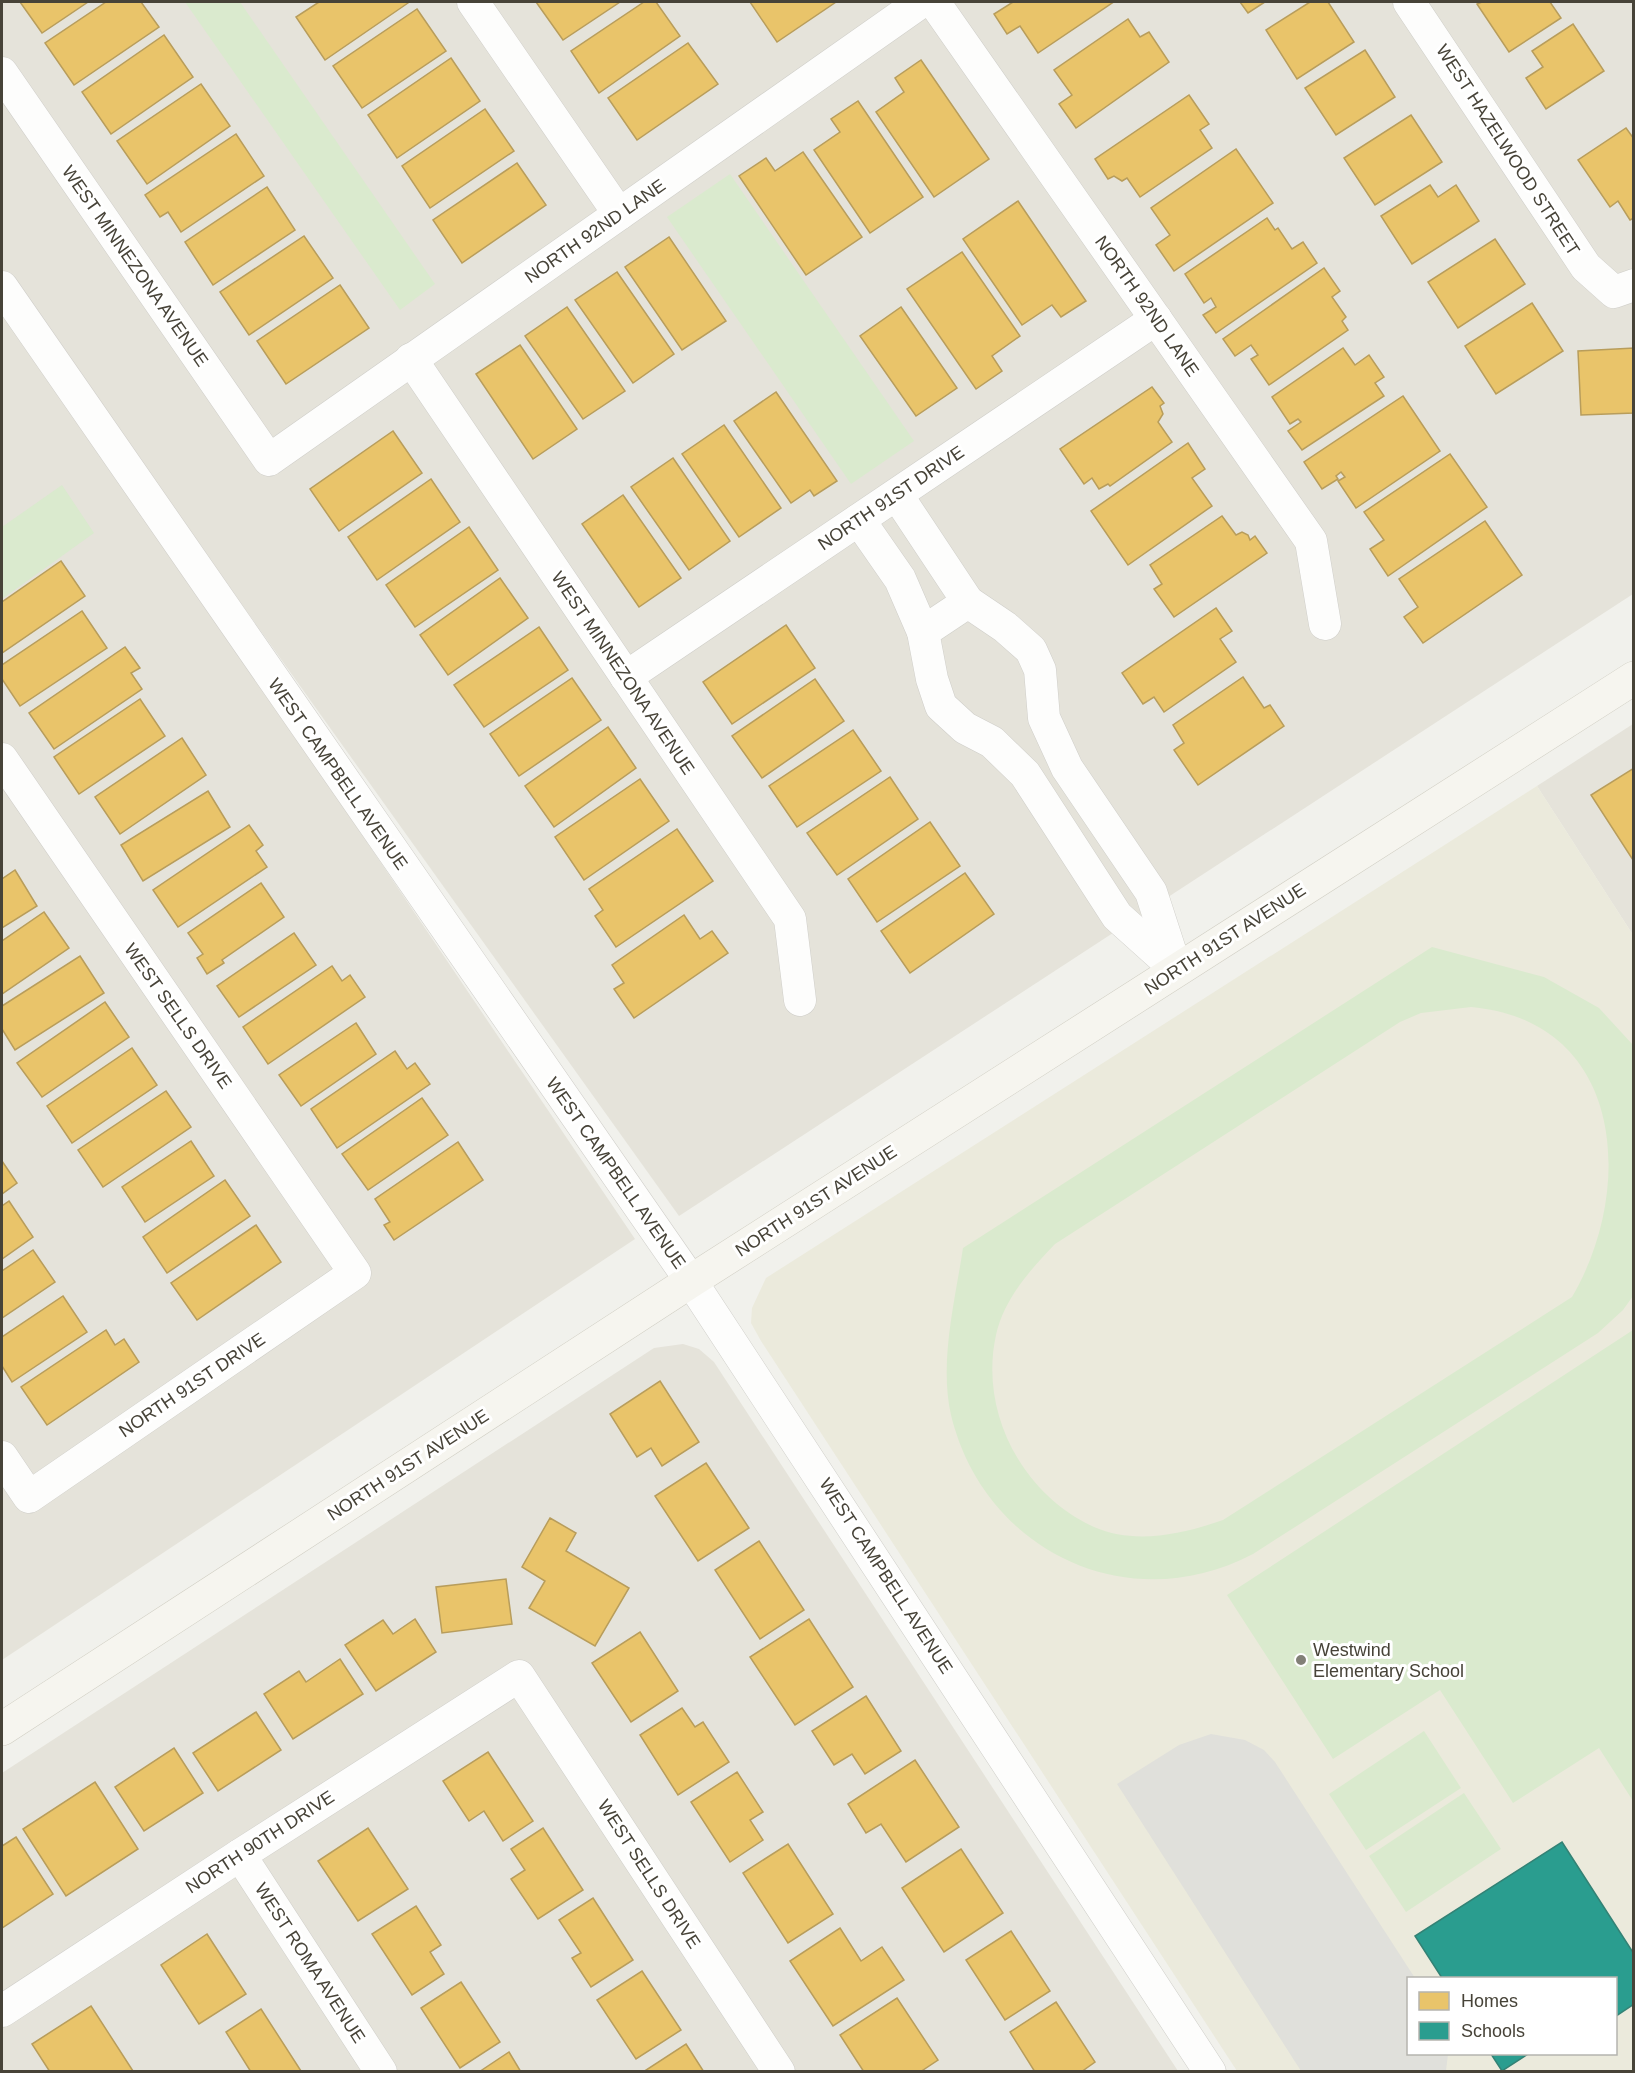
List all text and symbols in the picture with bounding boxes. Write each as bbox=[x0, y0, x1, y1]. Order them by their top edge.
street label: WEST HAZELWOOD STREET bbox=[1432, 41, 1584, 259]
street label: WEST MINNEZONA AVENUE bbox=[58, 162, 212, 370]
street label: NORTH 92ND LANE bbox=[521, 175, 669, 287]
street label: NORTH 92ND LANE bbox=[1091, 232, 1203, 380]
street label: NORTH 91ST DRIVE bbox=[814, 442, 968, 554]
street label: WEST MINNEZONA AVENUE bbox=[548, 568, 698, 778]
street label: WEST CAMPBELL AVENUE bbox=[264, 675, 412, 873]
street label: NORTH 91ST AVENUE bbox=[1141, 879, 1309, 999]
street label: WEST SELLS DRIVE bbox=[120, 940, 236, 1092]
street label: WEST CAMPBELL AVENUE bbox=[542, 1074, 690, 1272]
street label: NORTH 91ST AVENUE bbox=[732, 1141, 900, 1261]
street label: NORTH 91ST DRIVE bbox=[115, 1329, 269, 1441]
street label: NORTH 91ST AVENUE bbox=[324, 1405, 492, 1525]
street label: WEST CAMPBELL AVENUE bbox=[815, 1475, 957, 1677]
place label: Westwind Elementary School bbox=[1313, 1640, 1464, 1681]
marker: Westwind Elementary School bbox=[1294, 1653, 1308, 1667]
street label: NORTH 90TH DRIVE bbox=[182, 1787, 338, 1897]
street label: WEST SELLS DRIVE bbox=[594, 1796, 704, 1952]
street label: WEST ROMA AVENUE bbox=[251, 1879, 369, 2047]
legend bbox=[1407, 1977, 1617, 2055]
text: Homes bbox=[1461, 1991, 1518, 2011]
text: Schools bbox=[1461, 2021, 1525, 2041]

